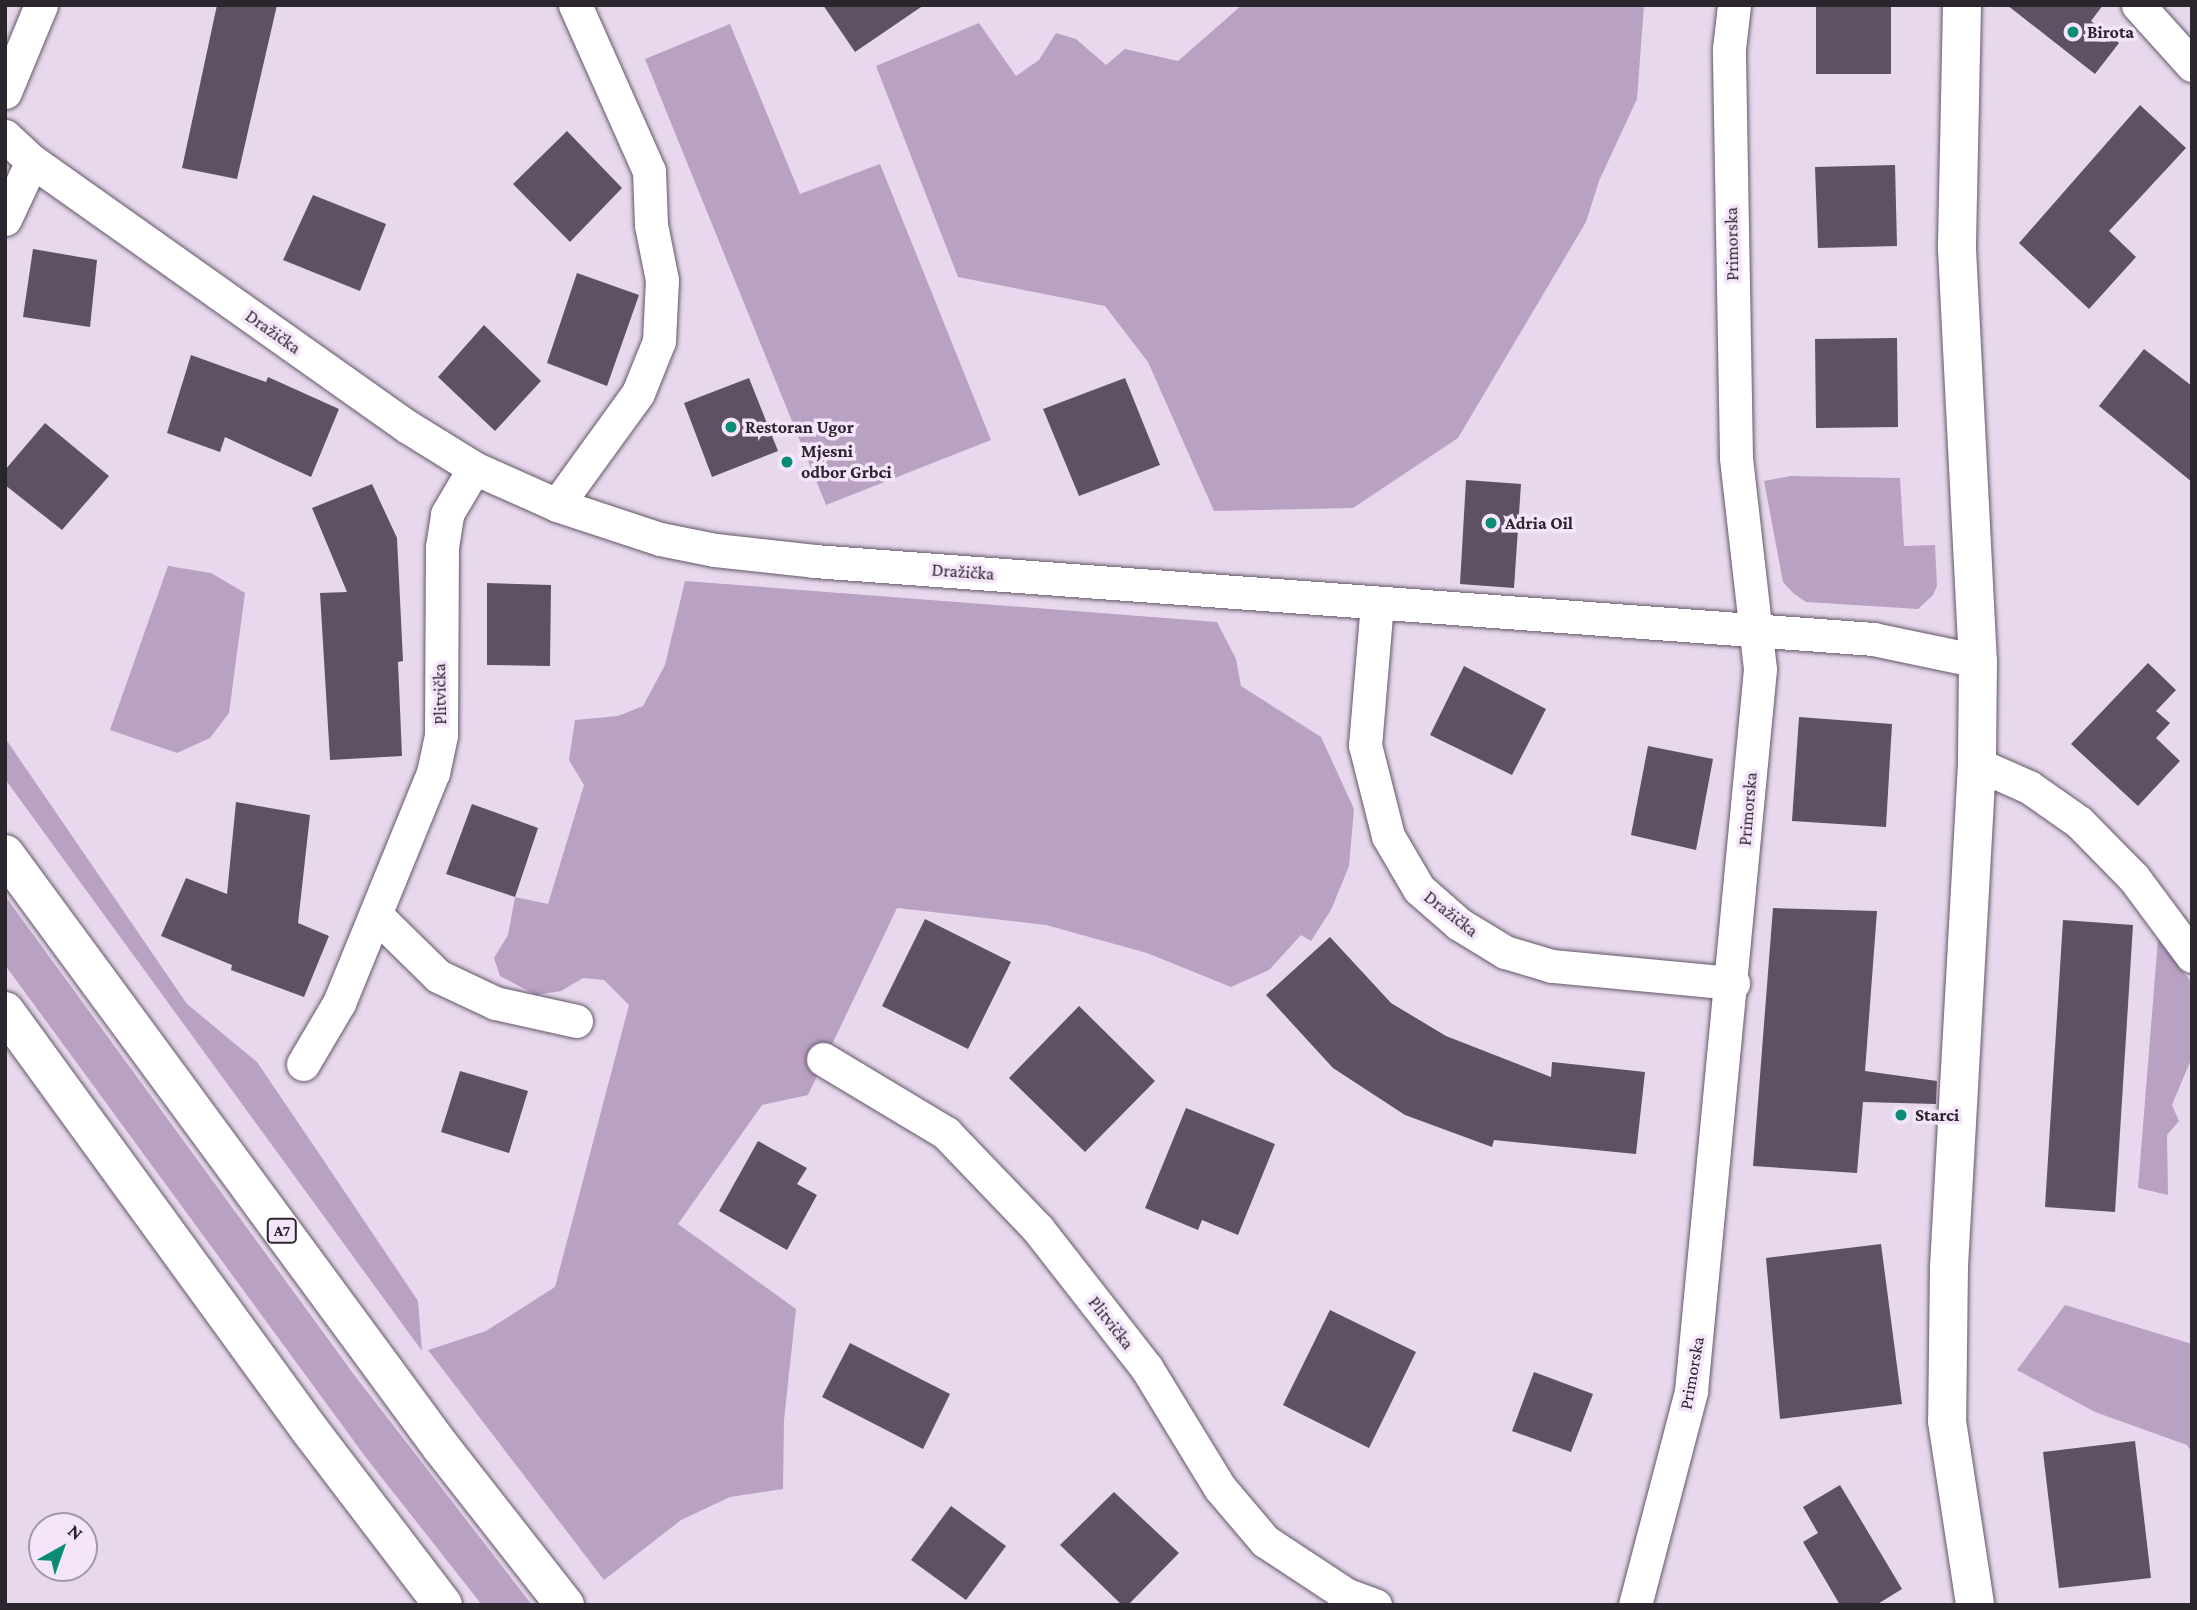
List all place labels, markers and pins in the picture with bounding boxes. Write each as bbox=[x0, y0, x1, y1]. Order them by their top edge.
place label: Birota bbox=[2087, 21, 2134, 43]
marker: Birota bbox=[2065, 24, 2081, 40]
place label: Restoran Ugor bbox=[745, 416, 854, 438]
marker: Restoran Ugor bbox=[723, 419, 739, 435]
place label: Mjesni odbor Grbci bbox=[801, 441, 892, 484]
marker: Mjesni odbor Grbci bbox=[779, 454, 795, 470]
place label: Adria Oil bbox=[1505, 512, 1573, 534]
marker: Adria Oil bbox=[1483, 515, 1499, 531]
place label: Starci bbox=[1915, 1104, 1959, 1126]
marker: Starci bbox=[1893, 1107, 1909, 1123]

